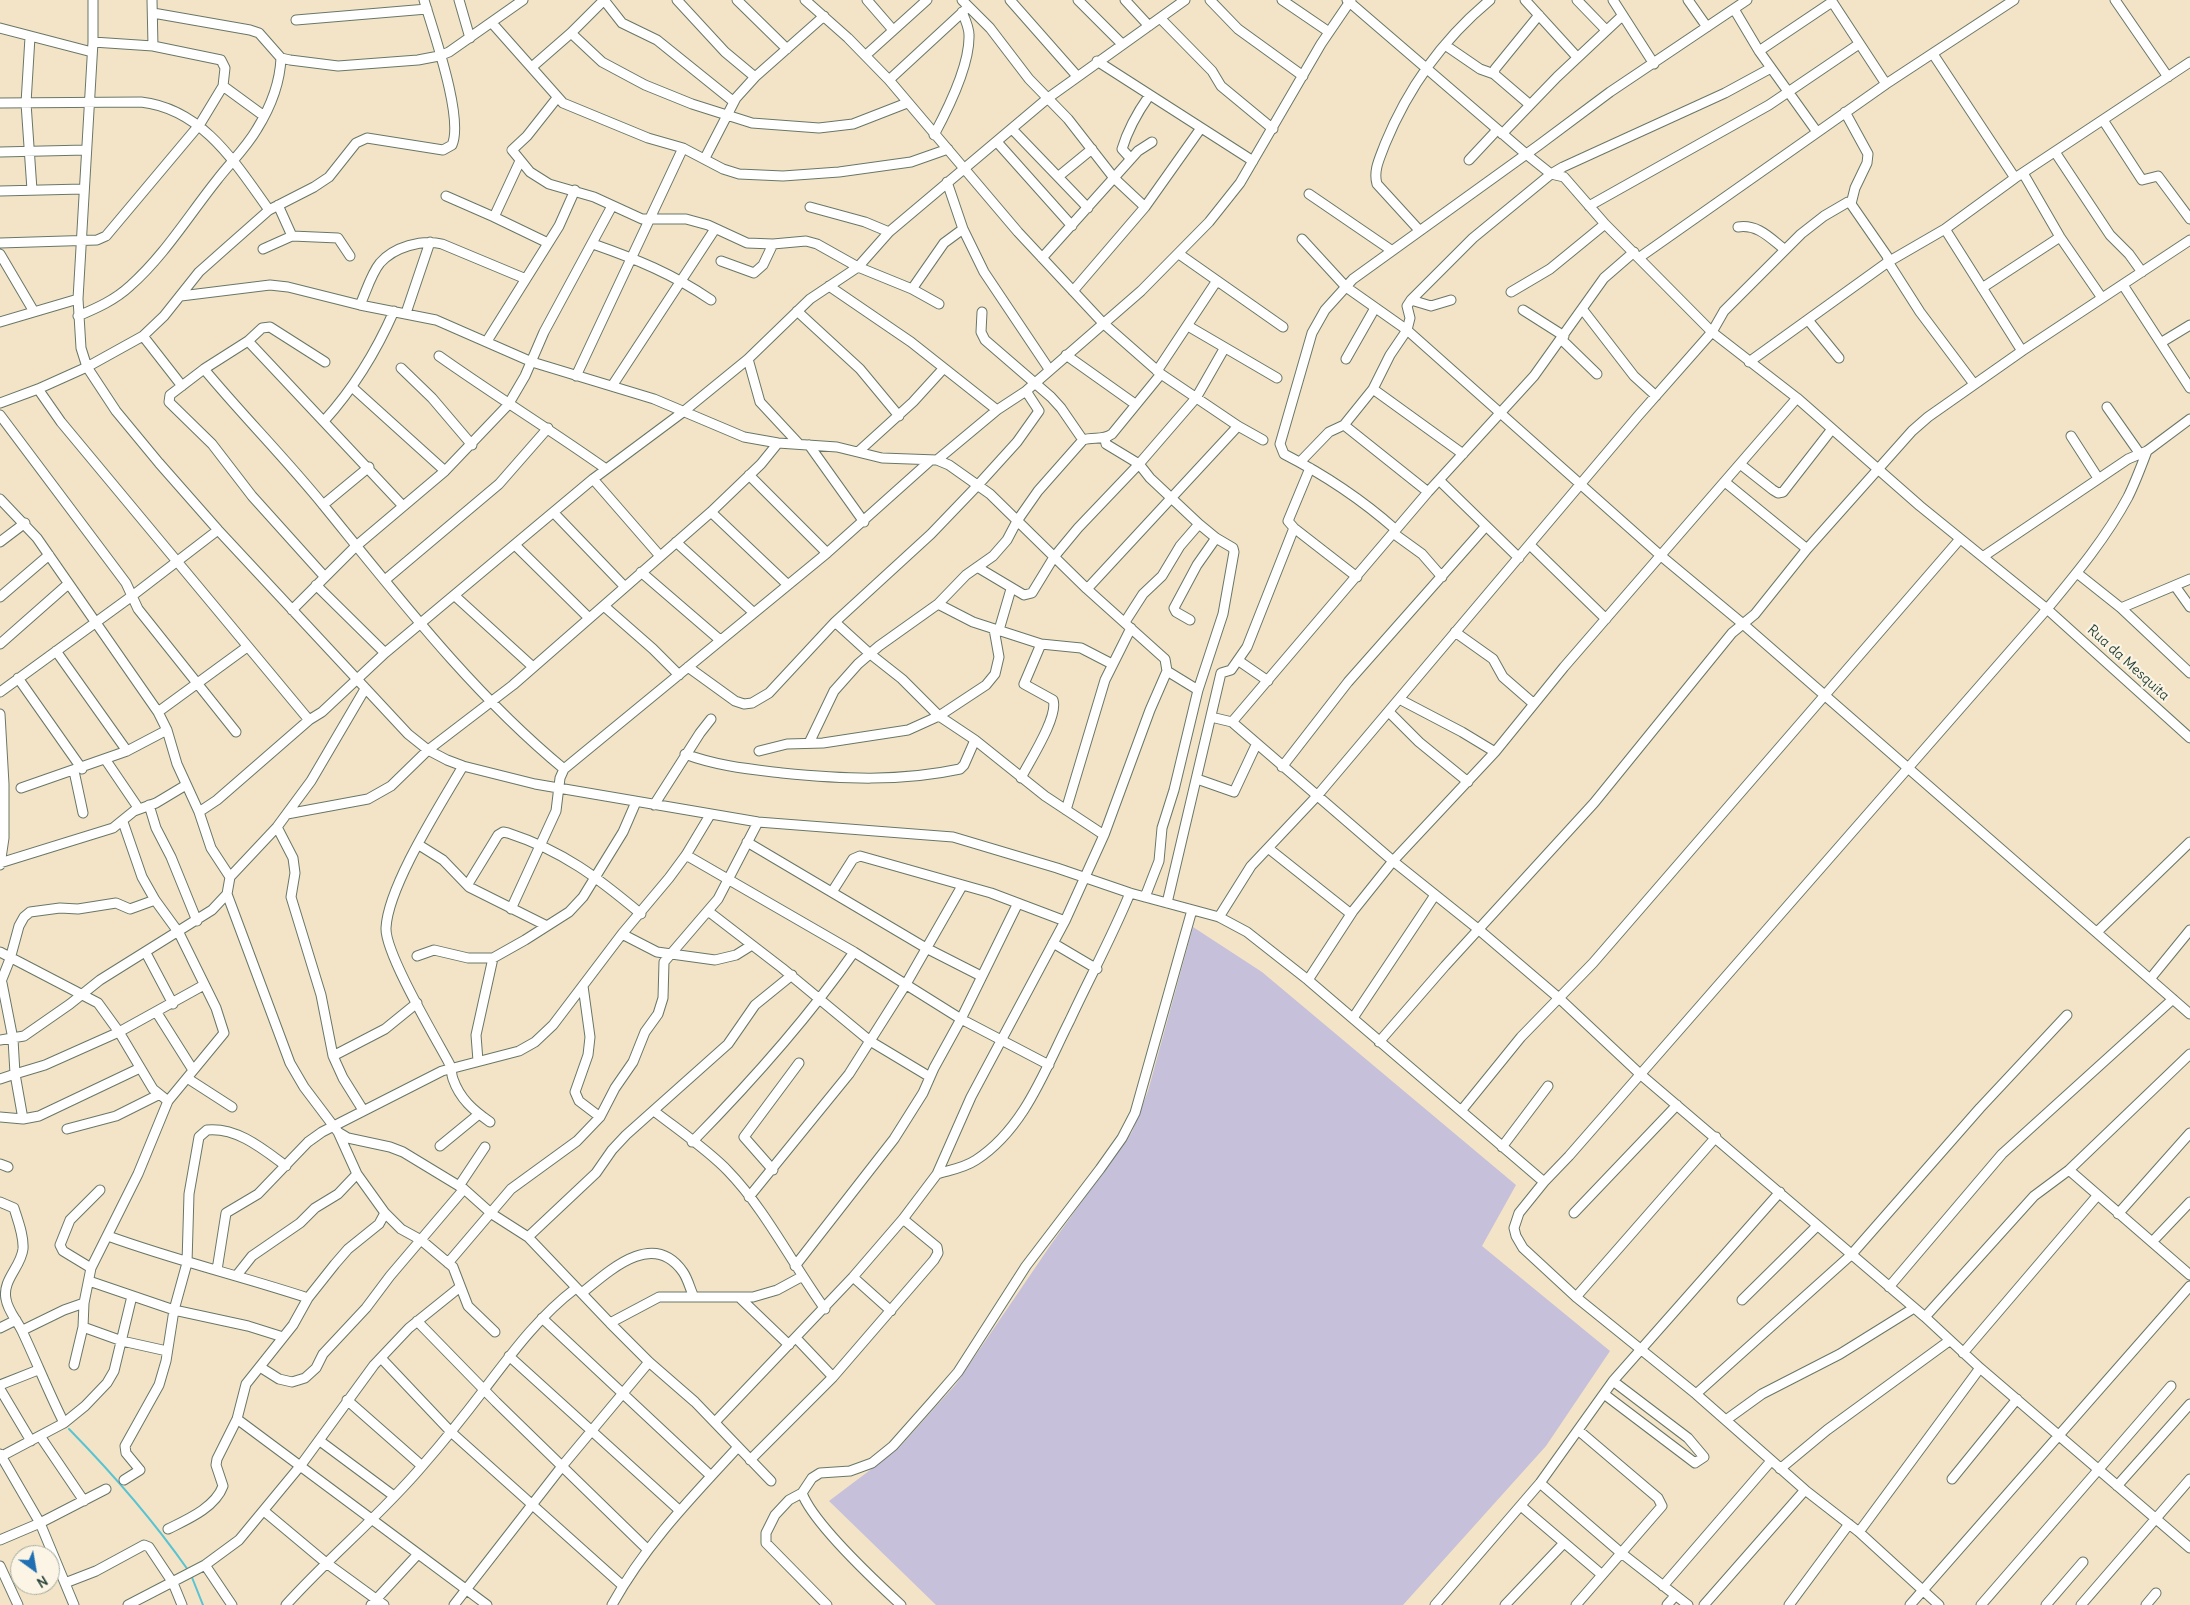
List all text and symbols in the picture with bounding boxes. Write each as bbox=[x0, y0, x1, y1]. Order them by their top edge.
street label: Rua da Mesquita bbox=[2083, 622, 2173, 704]
north arrow bbox=[10, 1545, 60, 1595]
text: N bbox=[34, 1572, 51, 1592]

